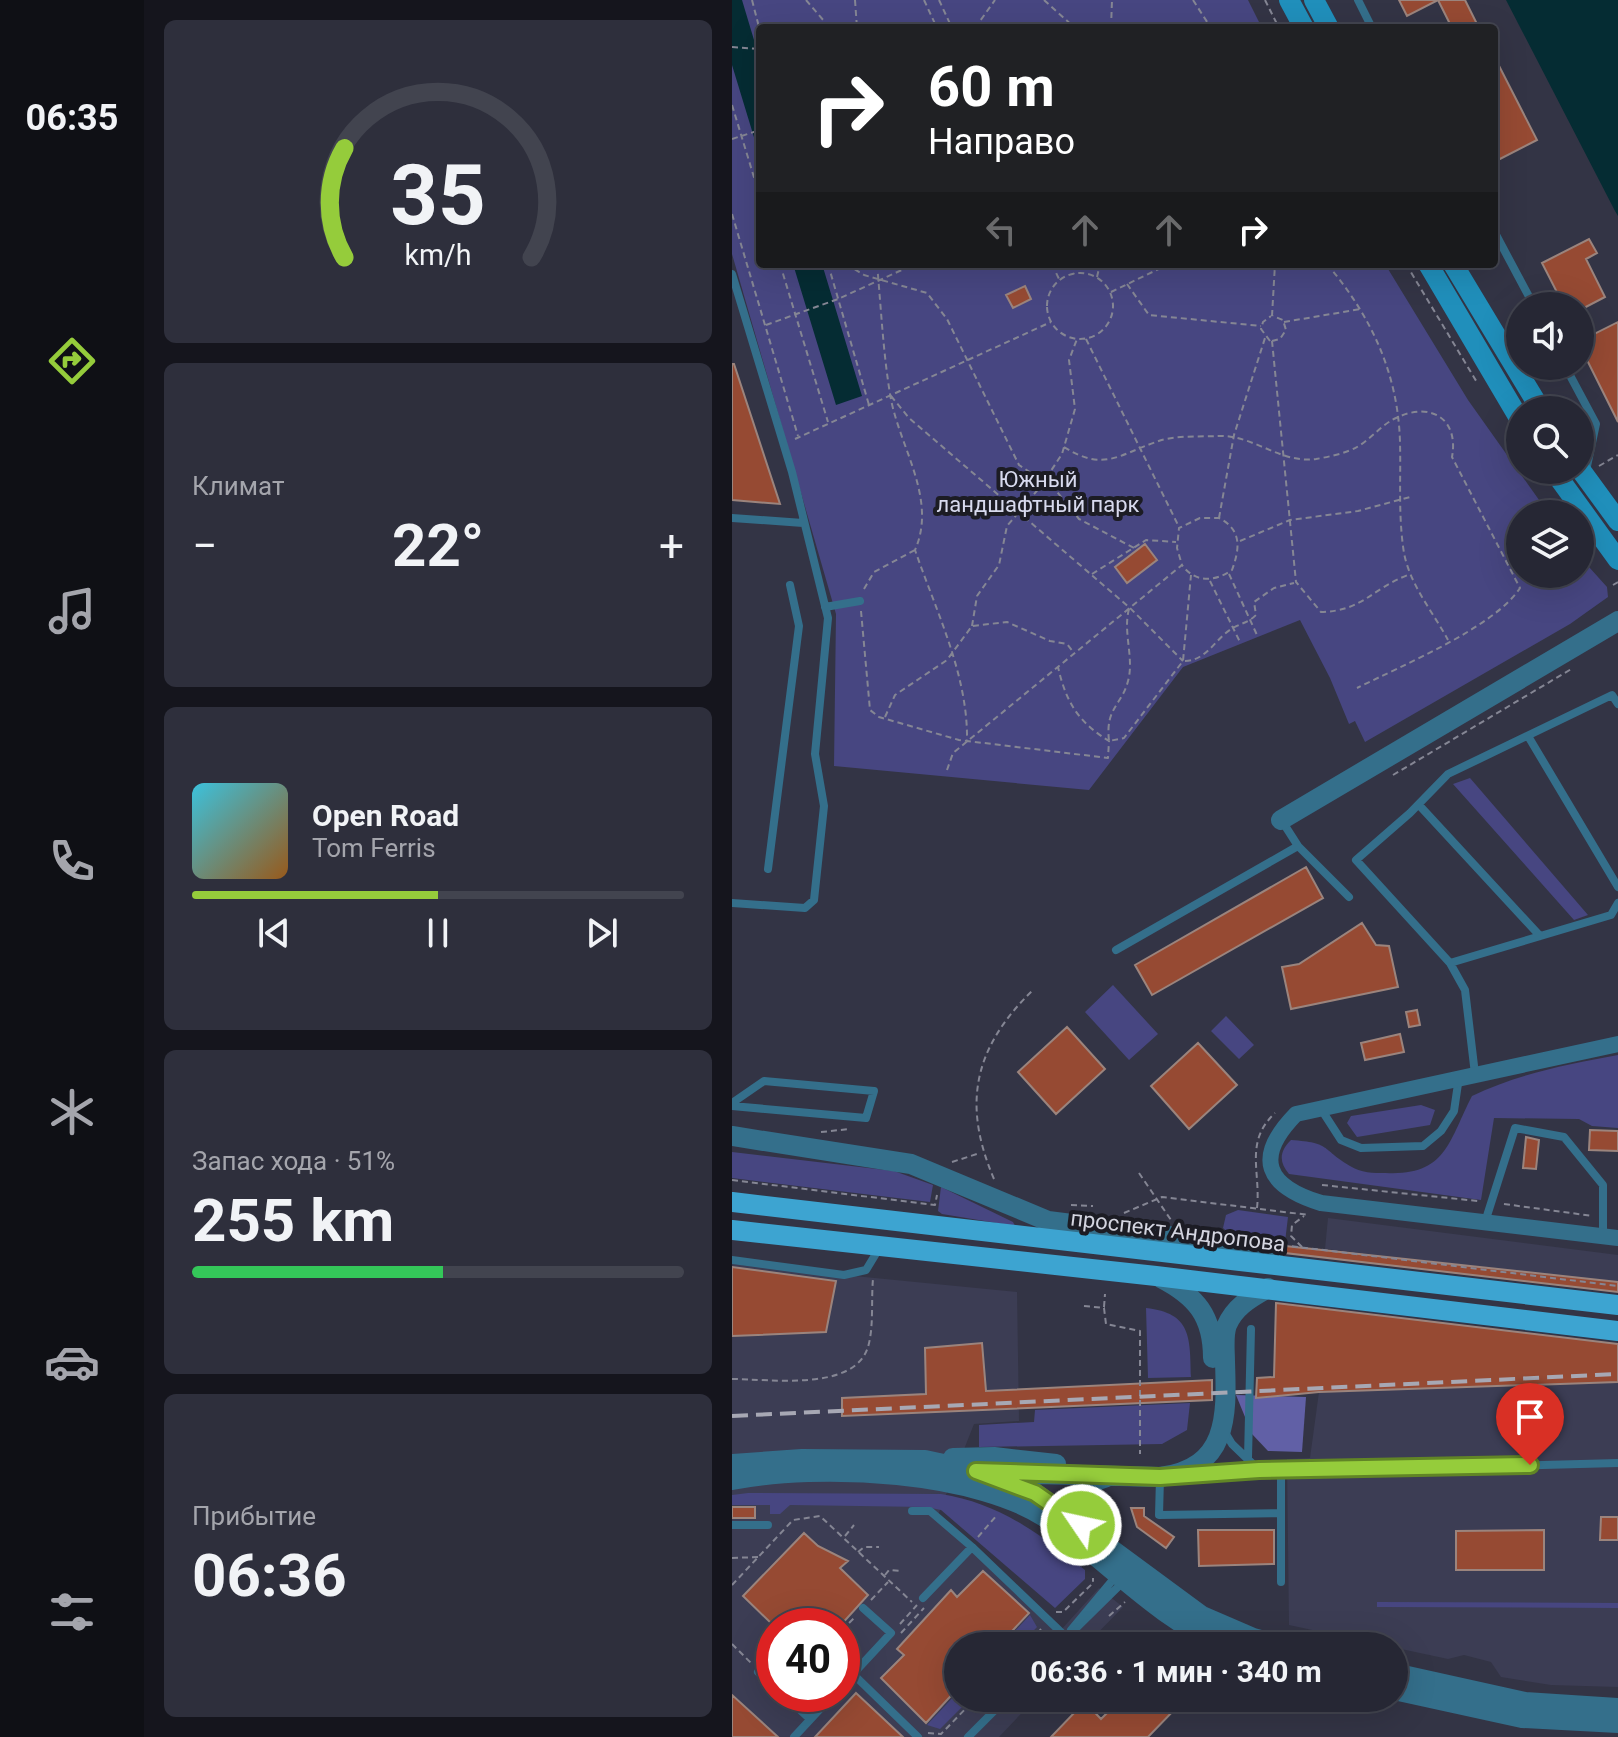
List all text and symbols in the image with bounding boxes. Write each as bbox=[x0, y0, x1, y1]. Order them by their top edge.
text: 60 m bbox=[928, 54, 1055, 120]
icon: right bbox=[796, 56, 900, 160]
text: 06:35 bbox=[26, 97, 118, 139]
text: Направо bbox=[928, 121, 1075, 163]
text: 35 bbox=[390, 146, 486, 243]
icon: left bbox=[979, 208, 1023, 252]
icon: ahead bbox=[1063, 208, 1107, 252]
icon: ahead bbox=[1147, 208, 1191, 252]
icon: right bbox=[1231, 208, 1275, 252]
text: km/h bbox=[404, 238, 472, 272]
map controls bbox=[1506, 292, 1594, 588]
button: sound bbox=[1506, 292, 1594, 380]
icon: directions bbox=[44, 333, 100, 389]
button: search bbox=[1506, 396, 1594, 484]
park label: Южный ландшафтный парк bbox=[937, 467, 1140, 517]
text: Климат bbox=[192, 471, 284, 501]
button: layers bbox=[1506, 500, 1594, 588]
text: 22° bbox=[392, 510, 484, 581]
text: − bbox=[192, 520, 217, 572]
text: + bbox=[659, 520, 684, 572]
icon: music bbox=[44, 583, 100, 639]
text: Open Road bbox=[312, 798, 459, 833]
icon: phone bbox=[44, 833, 100, 889]
text: Tom Ferris bbox=[312, 833, 436, 863]
icon: previous bbox=[252, 911, 296, 955]
icon: pause bbox=[416, 911, 460, 955]
icon: next bbox=[580, 911, 624, 955]
icon: climate bbox=[44, 1084, 100, 1140]
text: Запас хода · 51% bbox=[192, 1146, 395, 1176]
text: 255 km bbox=[192, 1185, 394, 1256]
street label: проспект Андропова bbox=[1069, 1205, 1287, 1257]
icon: car bbox=[44, 1334, 100, 1390]
pin bbox=[1496, 1383, 1564, 1465]
icon: arrive bbox=[1508, 1395, 1552, 1439]
position arrow bbox=[1039, 1483, 1123, 1567]
text: Прибытие bbox=[192, 1501, 316, 1531]
text: 06:36 bbox=[192, 1540, 347, 1611]
icon: filters bbox=[44, 1584, 100, 1640]
speed limit sign: 40 bbox=[756, 1608, 860, 1712]
text: 06:36 · 1 мин · 340 m bbox=[1030, 1654, 1322, 1689]

